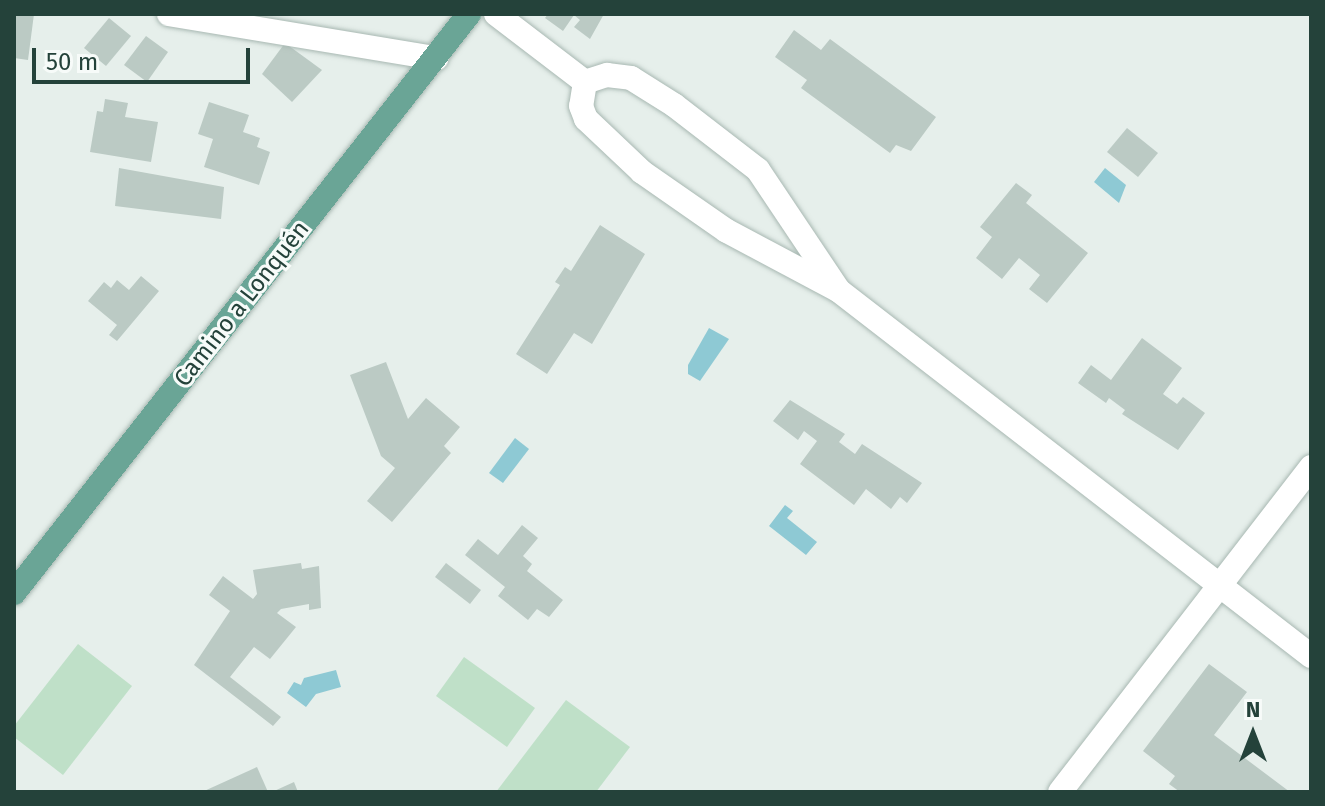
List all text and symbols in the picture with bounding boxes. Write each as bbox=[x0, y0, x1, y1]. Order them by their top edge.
scale bar bbox=[36, 32, 254, 82]
text: 50 m bbox=[46, 48, 98, 76]
street label: Camino a Lonquén bbox=[168, 215, 316, 393]
north arrow bbox=[1213, 694, 1293, 774]
text: N bbox=[1246, 696, 1260, 723]

